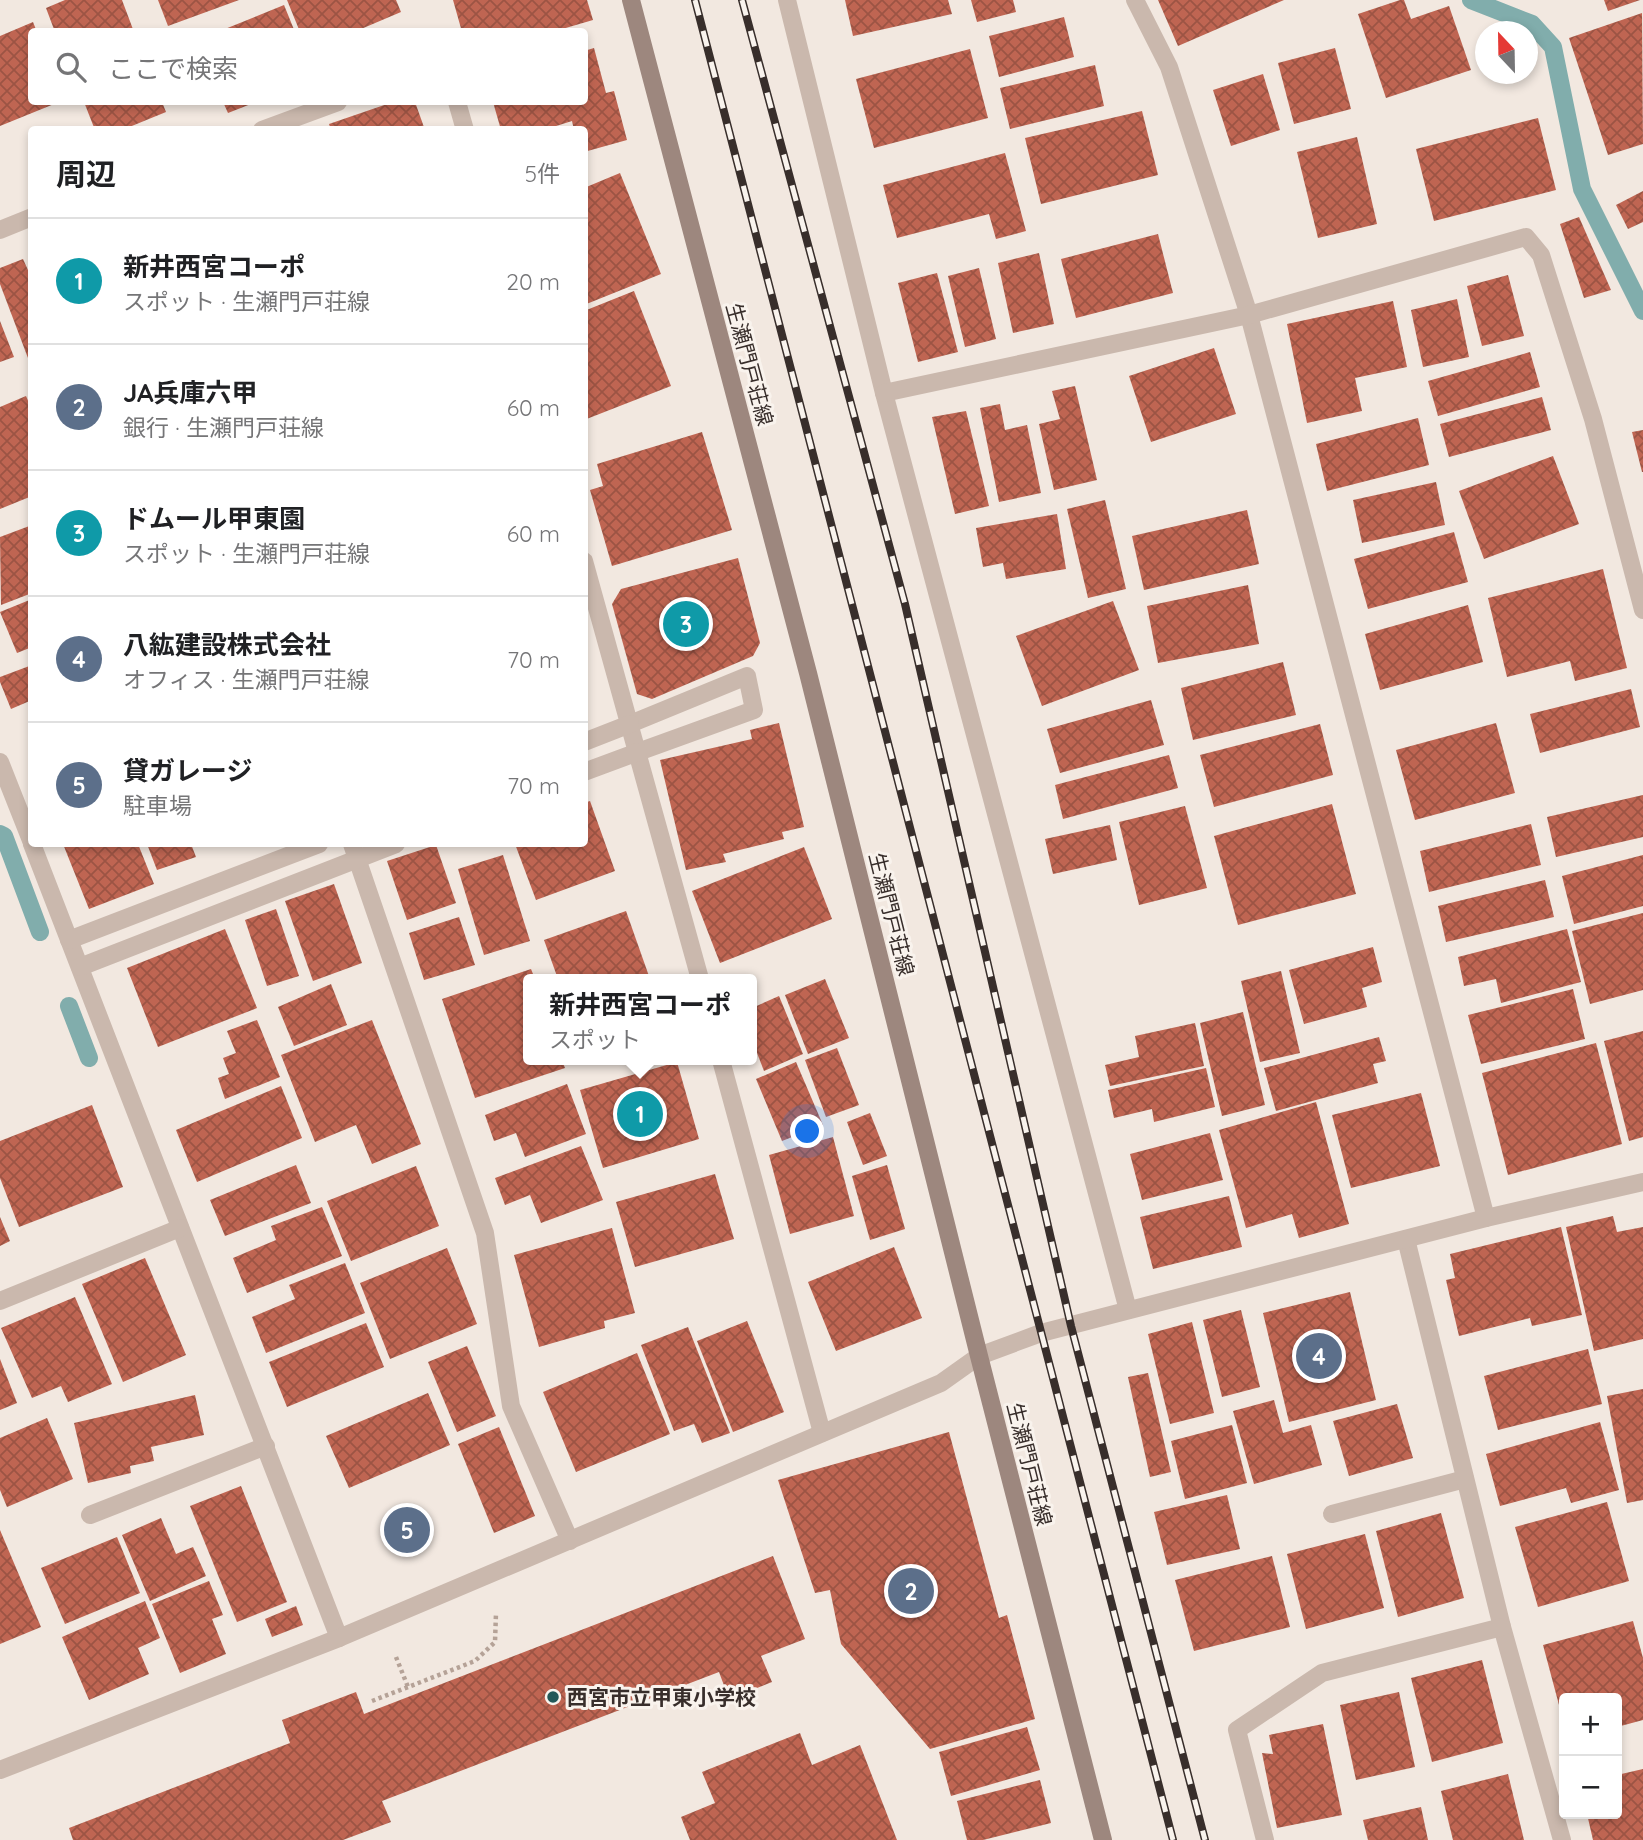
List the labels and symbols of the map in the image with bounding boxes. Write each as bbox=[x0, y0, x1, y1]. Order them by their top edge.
north arrow bbox=[1475, 21, 1538, 84]
street label: 生瀬門戸荘線 bbox=[721, 300, 779, 428]
pin: 3 bbox=[663, 598, 709, 650]
street label: 生瀬門戸荘線 bbox=[864, 850, 920, 978]
pin: 1 bbox=[617, 1088, 663, 1140]
your location bbox=[790, 1114, 824, 1148]
pin: 4 bbox=[1296, 1330, 1342, 1382]
street label: 生瀬門戸荘線 bbox=[1002, 1400, 1058, 1528]
pin: 5 bbox=[384, 1504, 430, 1556]
pin: 2 bbox=[888, 1565, 934, 1617]
place label: 西宮市立甲東小学校 bbox=[567, 1684, 756, 1710]
marker: 西宮市立甲東小学校 bbox=[545, 1689, 561, 1705]

